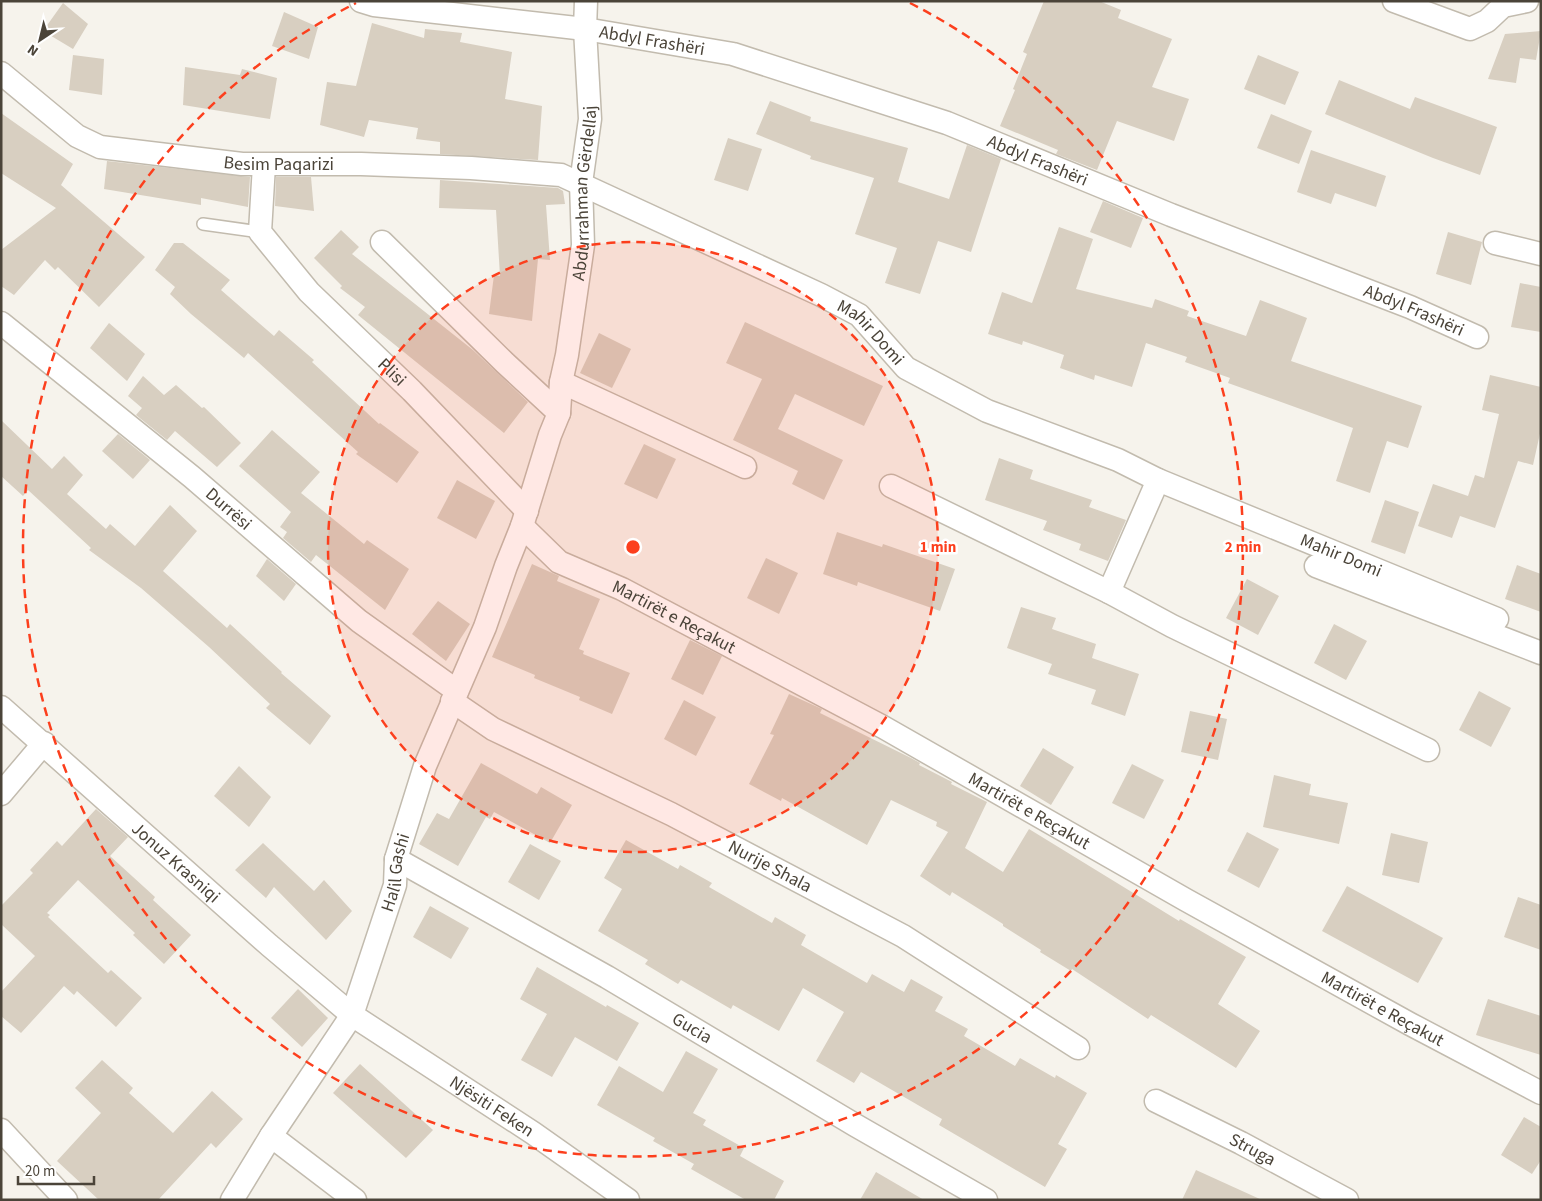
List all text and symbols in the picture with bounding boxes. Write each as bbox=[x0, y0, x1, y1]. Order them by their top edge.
north arrow bbox=[15, 15, 65, 65]
street label: Abdyl Frashëri bbox=[597, 19, 707, 62]
text: N bbox=[24, 39, 43, 61]
street label: Abdurrahman Gërdellaj bbox=[565, 105, 602, 282]
street label: Abdyl Frashëri bbox=[984, 128, 1092, 192]
street label: Besim Paqarizi bbox=[222, 149, 334, 177]
street label: Abdyl Frashëri bbox=[1360, 278, 1468, 342]
street label: Mahir Domi bbox=[833, 293, 910, 371]
street label: Plisi bbox=[372, 352, 412, 392]
street label: Durrësi bbox=[200, 482, 258, 536]
street label: Mahir Domi bbox=[1296, 527, 1386, 583]
text: 1 min bbox=[920, 537, 956, 558]
text: 2 min bbox=[1225, 537, 1261, 558]
centre of rings bbox=[624, 538, 642, 556]
street label: Martirët e Reçakut bbox=[608, 574, 740, 659]
street label: Martirët e Reçakut bbox=[964, 766, 1095, 855]
street label: Jonuz Krasniqi bbox=[126, 816, 226, 909]
street label: Halil Gashi bbox=[374, 830, 416, 915]
street label: Nurije Shala bbox=[724, 834, 816, 898]
street label: Martirët e Reçakut bbox=[1317, 965, 1449, 1052]
street label: Gucia bbox=[668, 1006, 717, 1050]
street label: Njësiti Feken bbox=[445, 1069, 539, 1143]
street label: Struga bbox=[1225, 1127, 1280, 1172]
scale bar bbox=[18, 1154, 94, 1186]
text: 20 m bbox=[25, 1161, 55, 1182]

